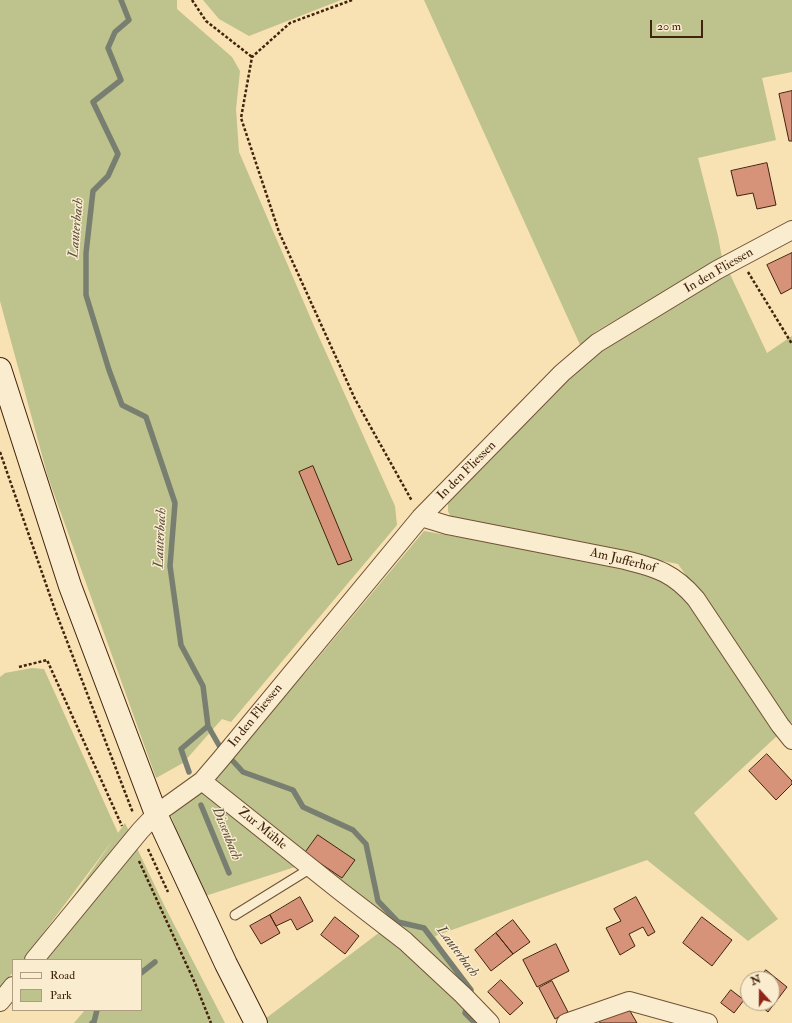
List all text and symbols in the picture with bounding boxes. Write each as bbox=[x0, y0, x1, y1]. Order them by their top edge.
scale bar bbox=[652, 12, 705, 38]
text: 20 m bbox=[657, 19, 681, 34]
water label: Lauterbach bbox=[66, 197, 88, 259]
street label: In den Fliessen bbox=[682, 245, 756, 297]
street label: In den Fliessen bbox=[434, 438, 500, 504]
water label: Lauterbach bbox=[151, 507, 171, 569]
street label: Am Jufferhof bbox=[588, 545, 658, 577]
street label: In den Fliessen bbox=[226, 681, 286, 751]
street label: Zur Mühle bbox=[234, 804, 290, 854]
water label: Dissenbach bbox=[208, 805, 244, 863]
water label: Lauterbach bbox=[432, 923, 482, 981]
legend bbox=[12, 959, 142, 1011]
text: Road bbox=[50, 968, 75, 983]
north arrow bbox=[740, 971, 780, 1011]
text: N bbox=[749, 972, 763, 988]
text: Park bbox=[50, 988, 72, 1003]

